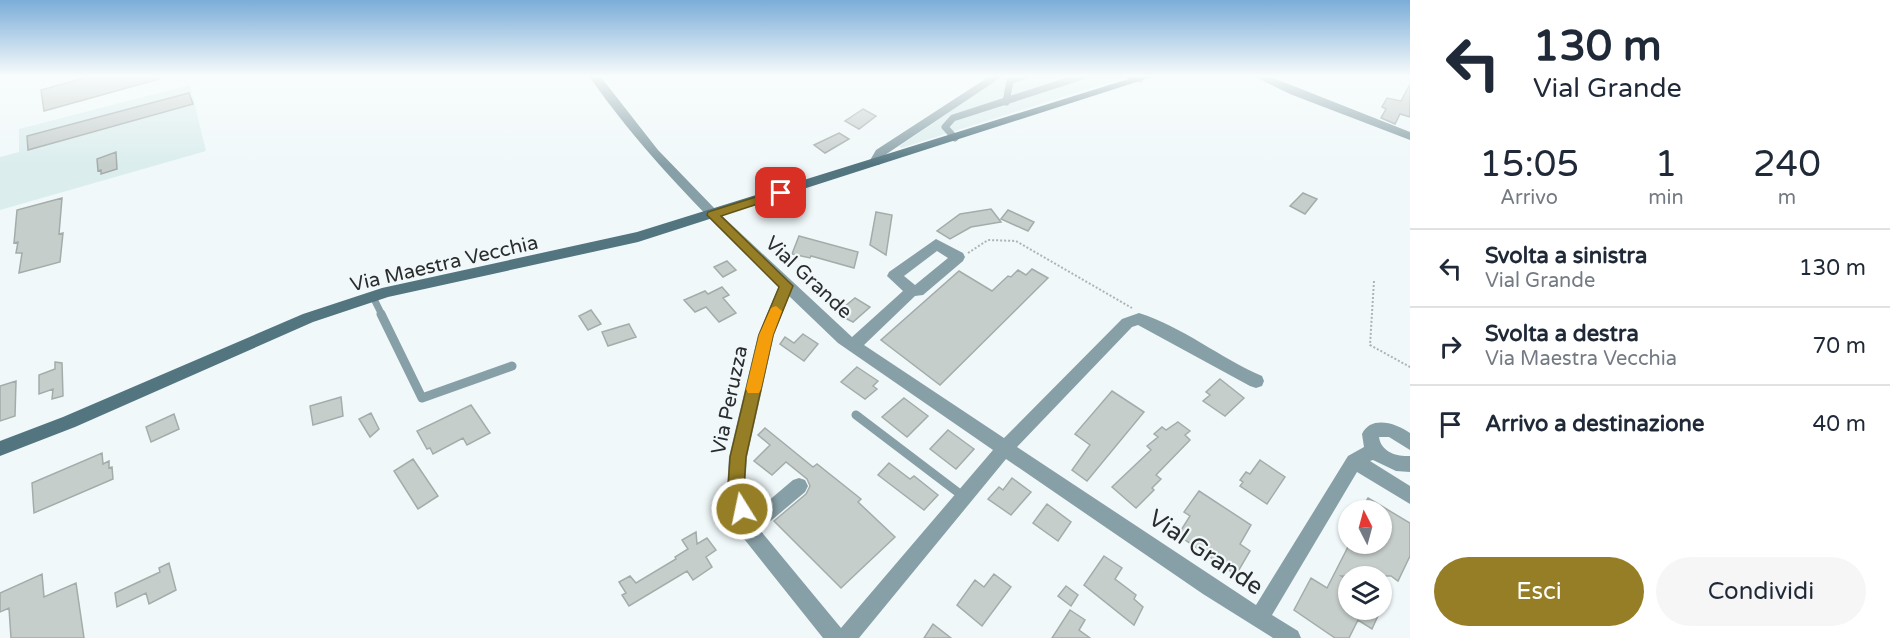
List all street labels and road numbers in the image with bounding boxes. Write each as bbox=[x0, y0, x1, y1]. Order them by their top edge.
street label: Via Maestra Vecchia bbox=[348, 231, 540, 297]
street label: Vial Grande bbox=[760, 231, 857, 324]
street label: Via Peruzza bbox=[707, 344, 753, 457]
street label: Vial Grande bbox=[1143, 503, 1269, 601]

